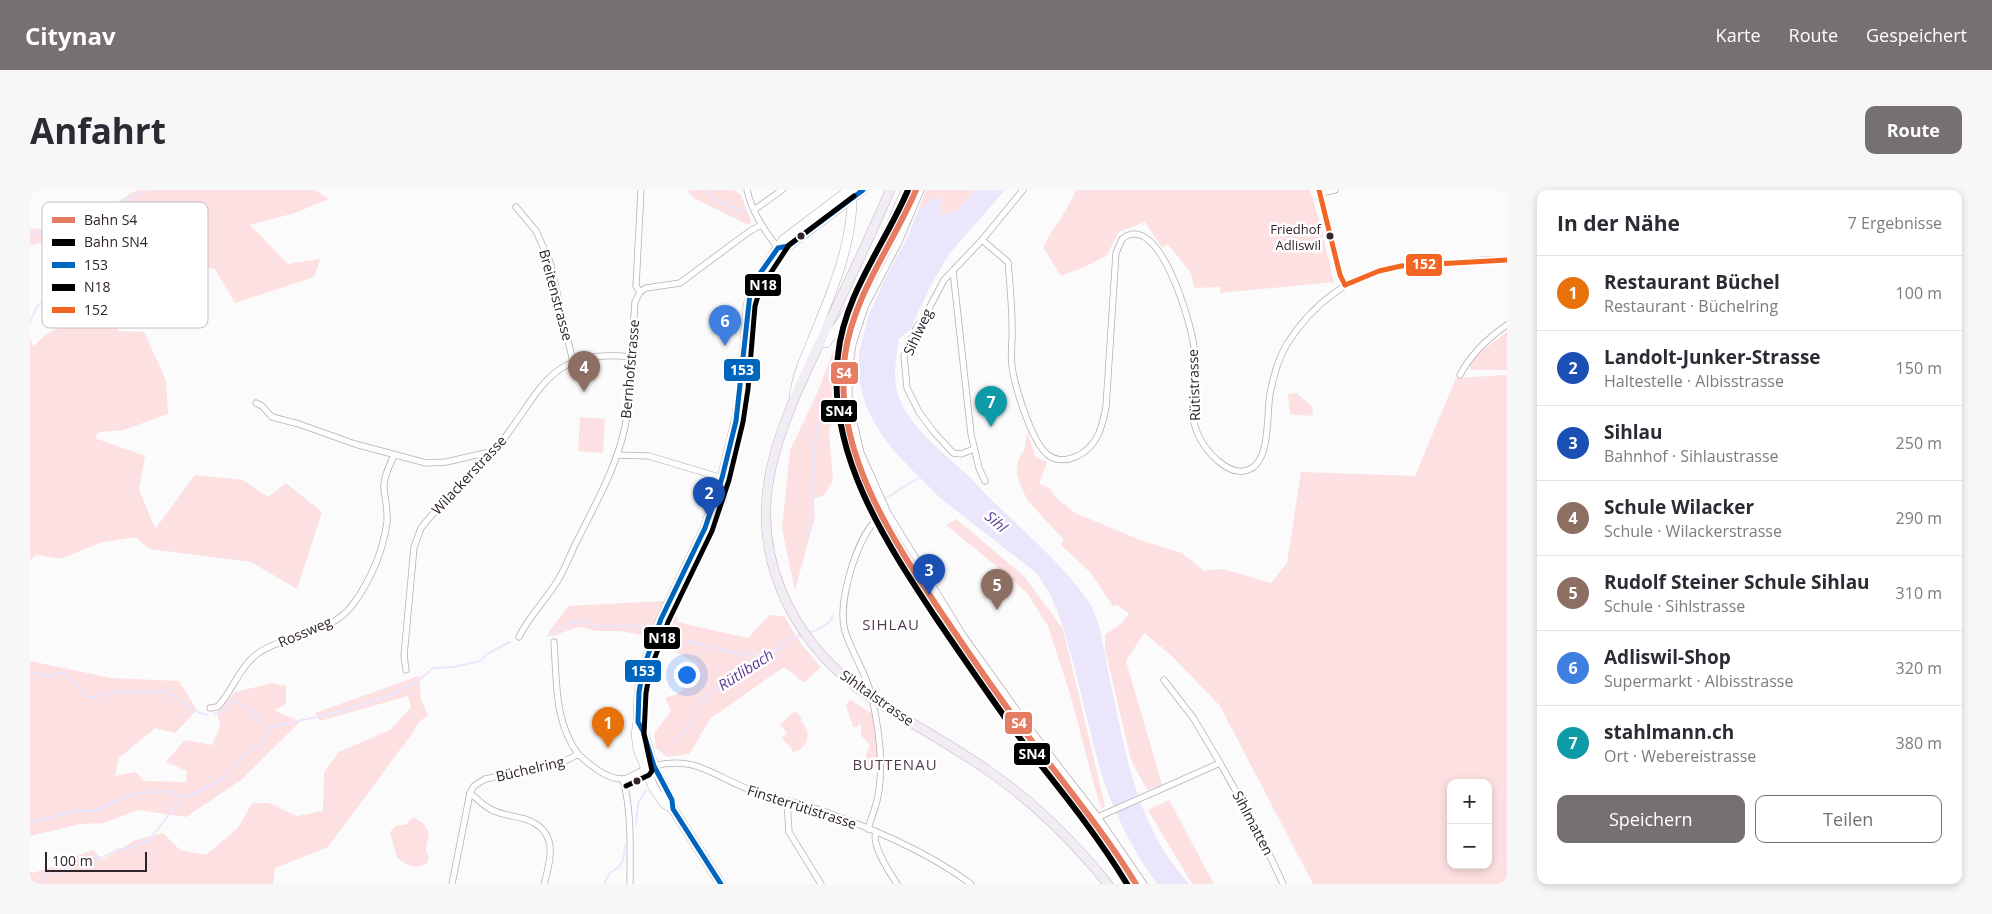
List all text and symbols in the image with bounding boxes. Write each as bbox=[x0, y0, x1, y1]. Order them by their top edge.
text: Citynav bbox=[25, 19, 116, 52]
text: Karte bbox=[1716, 23, 1761, 47]
text: Route bbox=[1789, 23, 1838, 47]
text: Gespeichert bbox=[1866, 23, 1967, 47]
button: Route bbox=[1865, 106, 1962, 154]
text: Anfahrt bbox=[30, 107, 166, 154]
legend bbox=[42, 202, 208, 328]
text: In der Nähe bbox=[1557, 209, 1680, 237]
text: Bahn S4 bbox=[84, 210, 137, 229]
text: 7 Ergebnisse bbox=[1848, 212, 1942, 234]
place label: Friedhof Adliswil bbox=[1270, 220, 1322, 254]
unlabelled marker bbox=[796, 231, 806, 241]
marker: Friedhof Adliswil bbox=[1325, 231, 1335, 241]
text: Bahn SN4 bbox=[84, 232, 148, 251]
street label: Breitenstrasse bbox=[535, 247, 578, 343]
line badge: 152 bbox=[1405, 253, 1443, 277]
text: 152 bbox=[1412, 254, 1436, 273]
text: 153 bbox=[84, 255, 108, 274]
text: Restaurant Büchel bbox=[1604, 269, 1780, 295]
line badge: N18 bbox=[744, 273, 782, 297]
text: N18 bbox=[749, 275, 777, 294]
text: N18 bbox=[84, 277, 111, 296]
text: 1 bbox=[1568, 282, 1578, 304]
text: 100 m bbox=[1896, 282, 1942, 304]
text: Restaurant · Büchelring bbox=[1604, 295, 1778, 317]
text: 152 bbox=[84, 300, 108, 319]
pin: 6 bbox=[709, 305, 741, 346]
street label: Sihlweg bbox=[898, 305, 937, 358]
street label: Bernhofstrasse bbox=[616, 319, 643, 419]
text: Landolt-Junker-Strasse bbox=[1604, 344, 1821, 370]
street label: Rütistrasse bbox=[1183, 349, 1204, 421]
pin: 4 bbox=[568, 351, 600, 392]
text: 2 bbox=[1568, 357, 1578, 379]
text: 150 m bbox=[1896, 357, 1942, 379]
line badge: 153 bbox=[723, 358, 761, 382]
text: 153 bbox=[730, 360, 754, 379]
line badge: S4 bbox=[830, 361, 859, 385]
text: S4 bbox=[836, 363, 852, 382]
text: Haltestelle · Albisstrasse bbox=[1604, 370, 1784, 392]
pin: 7 bbox=[975, 386, 1007, 427]
line badge: SN4 bbox=[820, 399, 858, 423]
text: SN4 bbox=[825, 401, 853, 420]
text: Sihlau bbox=[1604, 419, 1663, 445]
street label: Wilackerstrasse bbox=[427, 431, 510, 518]
text: 3 bbox=[1568, 432, 1578, 454]
text: 250 m bbox=[1896, 432, 1942, 454]
text: Bahnhof · Sihlaustrasse bbox=[1604, 445, 1779, 467]
pin: 2 bbox=[693, 477, 725, 518]
text: Schule Wilacker bbox=[1604, 494, 1754, 520]
water label: Sihl bbox=[981, 506, 1013, 537]
text: 4 bbox=[1568, 507, 1578, 529]
text: 290 m bbox=[1896, 507, 1942, 529]
text: Schule · Wilackerstrasse bbox=[1604, 520, 1782, 542]
pin: 3 bbox=[913, 554, 945, 595]
pin: 5 bbox=[981, 569, 1013, 610]
text: Rudolf Steiner Schule Sihlau bbox=[1604, 569, 1870, 595]
text: 5 bbox=[1568, 582, 1578, 604]
text: 310 m bbox=[1896, 582, 1942, 604]
text: Schule · Sihlstrasse bbox=[1604, 595, 1745, 617]
street label: Rossweg bbox=[275, 612, 335, 651]
district label: SIHLAU bbox=[862, 614, 920, 634]
line badge: N18 bbox=[643, 626, 681, 650]
text: N18 bbox=[648, 628, 676, 647]
water label: Rütlibach bbox=[714, 644, 777, 695]
text: Adliswil-Shop bbox=[1604, 644, 1731, 670]
text: 6 bbox=[1568, 657, 1578, 679]
text: 320 m bbox=[1896, 657, 1942, 679]
line badge: 153 bbox=[624, 659, 662, 683]
text: 153 bbox=[631, 661, 655, 680]
your location bbox=[674, 662, 700, 688]
street label: Sihltalstrasse bbox=[837, 665, 918, 730]
text: Supermarkt · Albisstrasse bbox=[1604, 670, 1793, 692]
pin: 1 bbox=[592, 707, 624, 748]
line badge: S4 bbox=[1004, 711, 1033, 735]
text: S4 bbox=[1011, 713, 1027, 732]
text: stahlmann.ch bbox=[1604, 719, 1734, 745]
text: 7 bbox=[1568, 732, 1578, 754]
text: 380 m bbox=[1896, 732, 1942, 754]
line badge: SN4 bbox=[1013, 742, 1051, 766]
text: SN4 bbox=[1018, 744, 1046, 763]
text: Ort · Webereistrasse bbox=[1604, 745, 1756, 767]
street label: Büchelring bbox=[494, 751, 566, 786]
district label: BUTTENAU bbox=[852, 754, 938, 774]
unlabelled marker bbox=[632, 776, 642, 786]
map controls bbox=[1447, 779, 1492, 869]
button: + bbox=[1447, 779, 1492, 824]
street label: Finsterrütistrasse bbox=[745, 780, 859, 833]
street label: Sihlmatten bbox=[1229, 787, 1278, 858]
button: Speichern bbox=[1557, 795, 1745, 843]
button: Teilen bbox=[1755, 795, 1942, 843]
button: − bbox=[1447, 824, 1492, 869]
scale bar bbox=[45, 849, 148, 872]
text: 100 m bbox=[52, 851, 93, 870]

